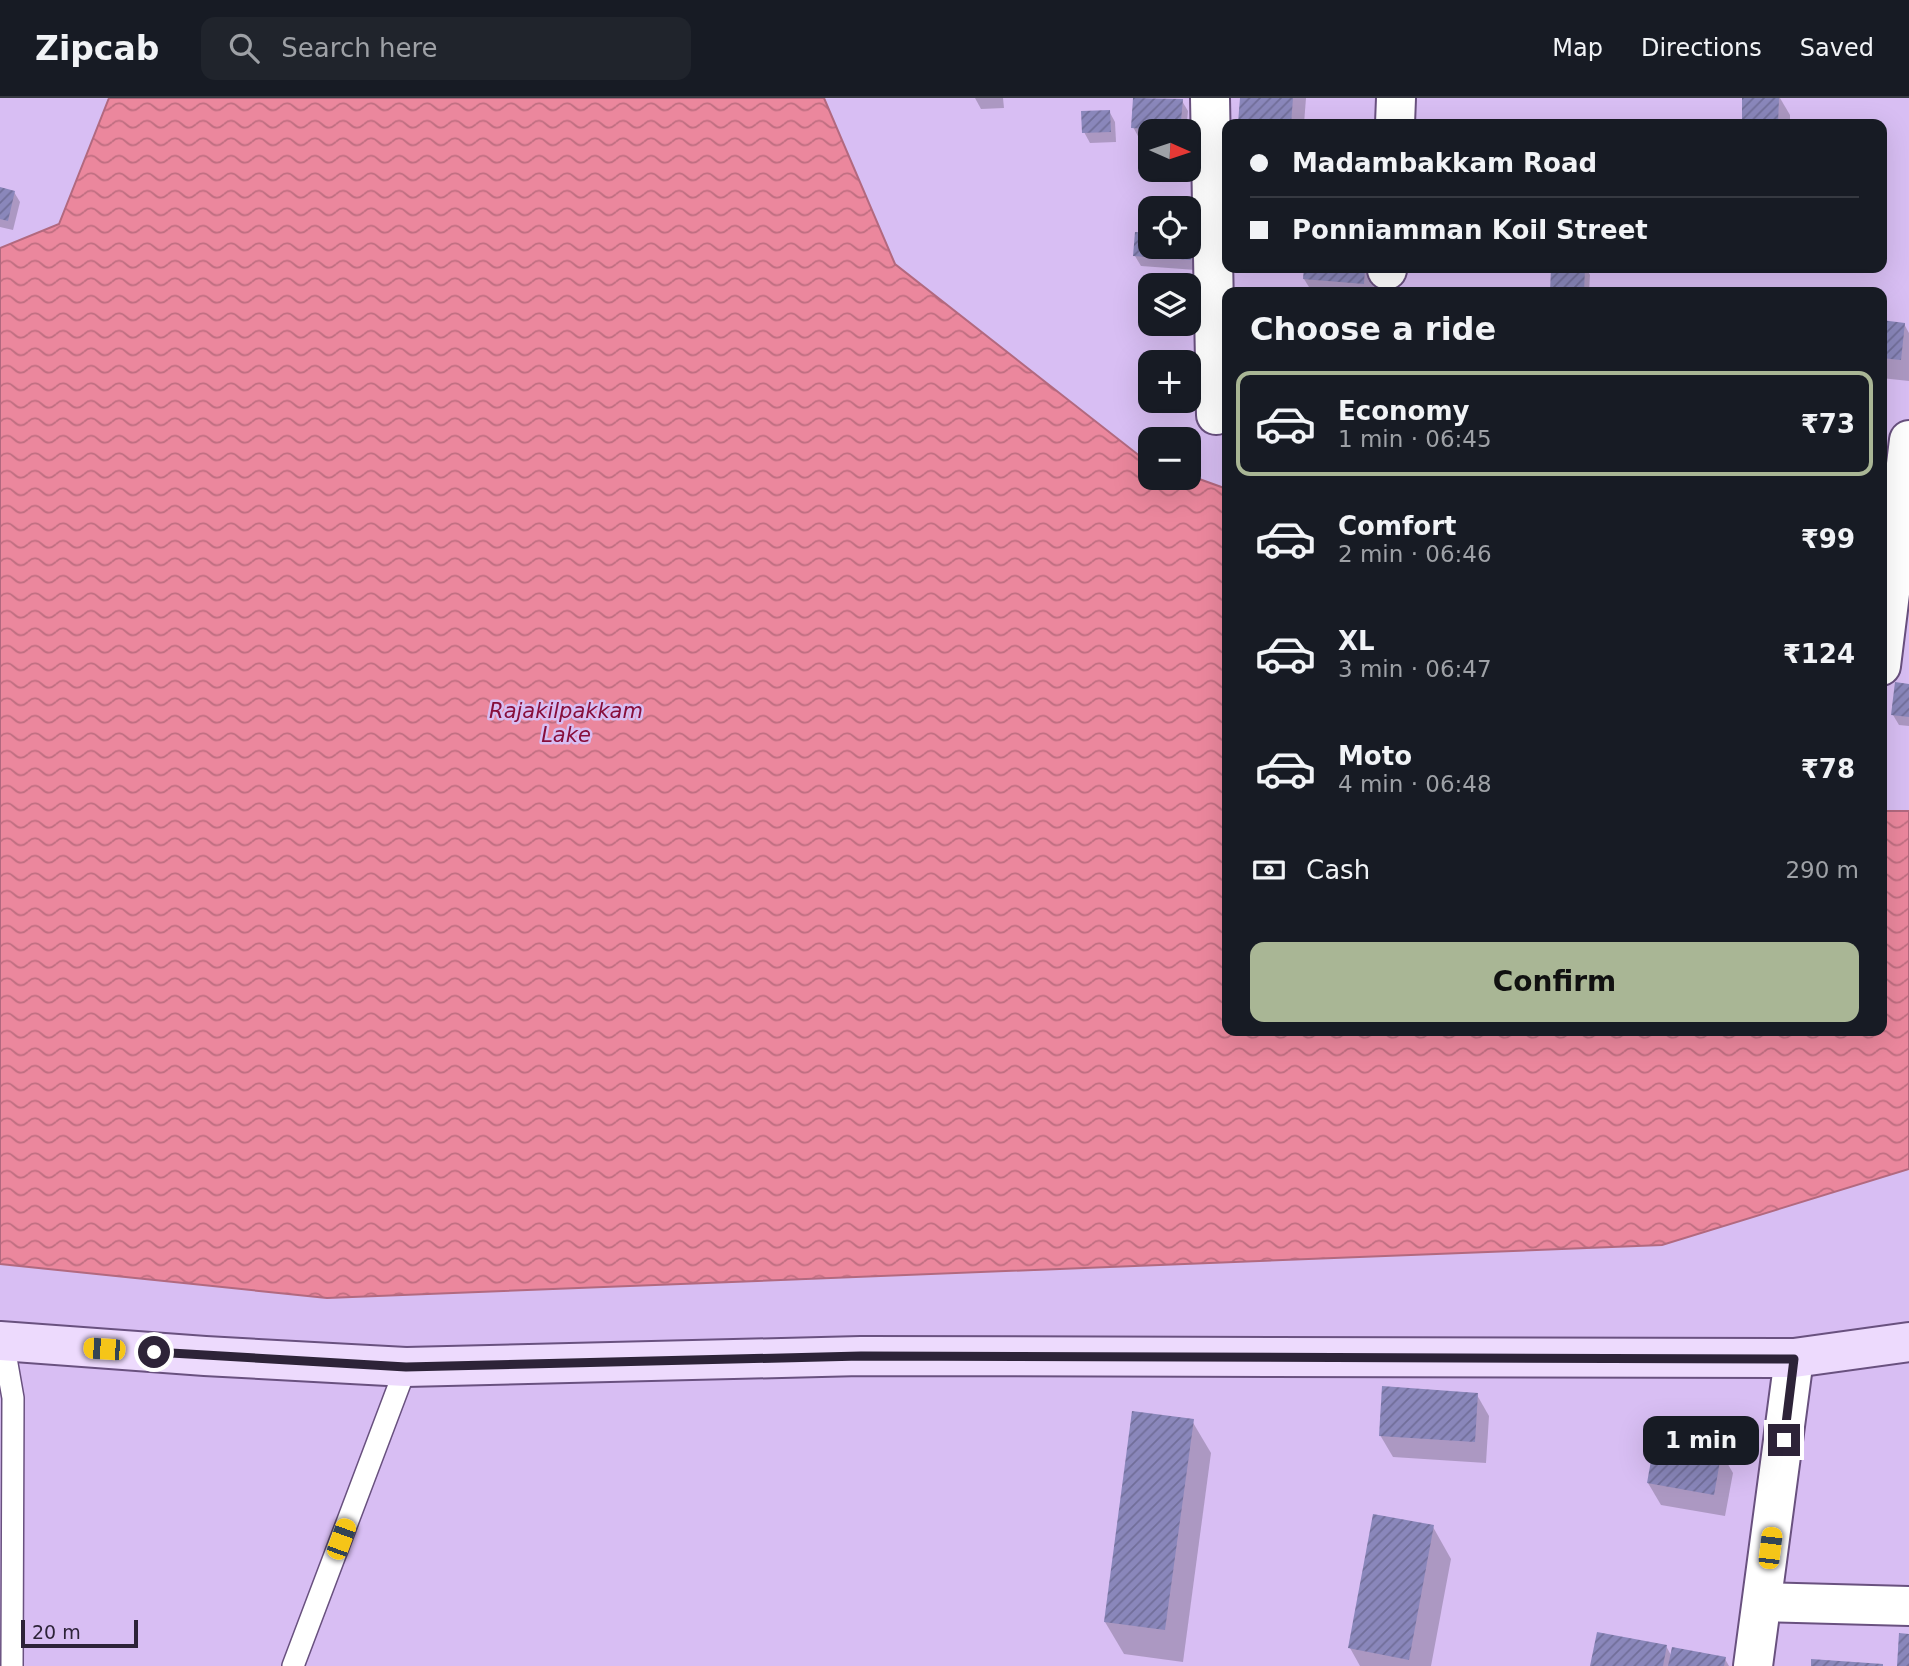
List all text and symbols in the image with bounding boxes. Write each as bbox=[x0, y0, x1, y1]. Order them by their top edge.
search box bbox=[201, 17, 691, 80]
text: Zipcab bbox=[35, 29, 159, 68]
icon: search bbox=[225, 29, 263, 67]
text: Search here bbox=[281, 33, 438, 63]
text: Map bbox=[1552, 34, 1603, 62]
text: Directions bbox=[1641, 34, 1762, 62]
text: Saved bbox=[1800, 34, 1874, 62]
north arrow bbox=[1138, 119, 1200, 182]
map controls bbox=[1138, 119, 1201, 490]
text: Madambakkam Road bbox=[1292, 148, 1597, 178]
button: locate bbox=[1138, 196, 1201, 259]
text: Ponniamman Koil Street bbox=[1292, 215, 1648, 245]
button: layers bbox=[1138, 273, 1201, 336]
text: Choose a ride bbox=[1250, 310, 1496, 348]
button: + bbox=[1138, 350, 1201, 413]
icon: car bbox=[1254, 392, 1317, 455]
text: Economy bbox=[1338, 396, 1469, 426]
text: ₹73 bbox=[1801, 409, 1855, 439]
text: 1 min · 06:45 bbox=[1338, 426, 1492, 452]
button: − bbox=[1138, 427, 1201, 490]
icon: car bbox=[1254, 507, 1317, 570]
text: Comfort bbox=[1338, 511, 1456, 541]
text: ₹99 bbox=[1801, 524, 1855, 554]
text: 2 min · 06:46 bbox=[1338, 541, 1492, 567]
icon: car bbox=[1254, 622, 1317, 685]
text: XL bbox=[1338, 626, 1375, 656]
text: ₹124 bbox=[1783, 639, 1855, 669]
text: 3 min · 06:47 bbox=[1338, 656, 1492, 682]
water label: Rajakilpakkam Lake bbox=[489, 699, 643, 747]
icon: car bbox=[1254, 737, 1317, 800]
text: Moto bbox=[1338, 741, 1412, 771]
text: ₹78 bbox=[1801, 754, 1855, 784]
text: 4 min · 06:48 bbox=[1338, 771, 1492, 797]
icon: cash bbox=[1250, 851, 1288, 889]
text: Cash bbox=[1306, 855, 1370, 885]
text: 290 m bbox=[1785, 857, 1859, 883]
button: Confirm bbox=[1250, 942, 1859, 1022]
route start bbox=[138, 1336, 170, 1368]
car bbox=[83, 1337, 126, 1361]
callout: 1 min bbox=[1644, 1416, 1760, 1464]
route end bbox=[1768, 1424, 1800, 1456]
text: 1 min bbox=[1665, 1427, 1737, 1453]
car bbox=[324, 1516, 359, 1562]
car bbox=[1758, 1526, 1783, 1570]
scale bar bbox=[21, 1617, 138, 1649]
text: 20 m bbox=[32, 1621, 81, 1643]

